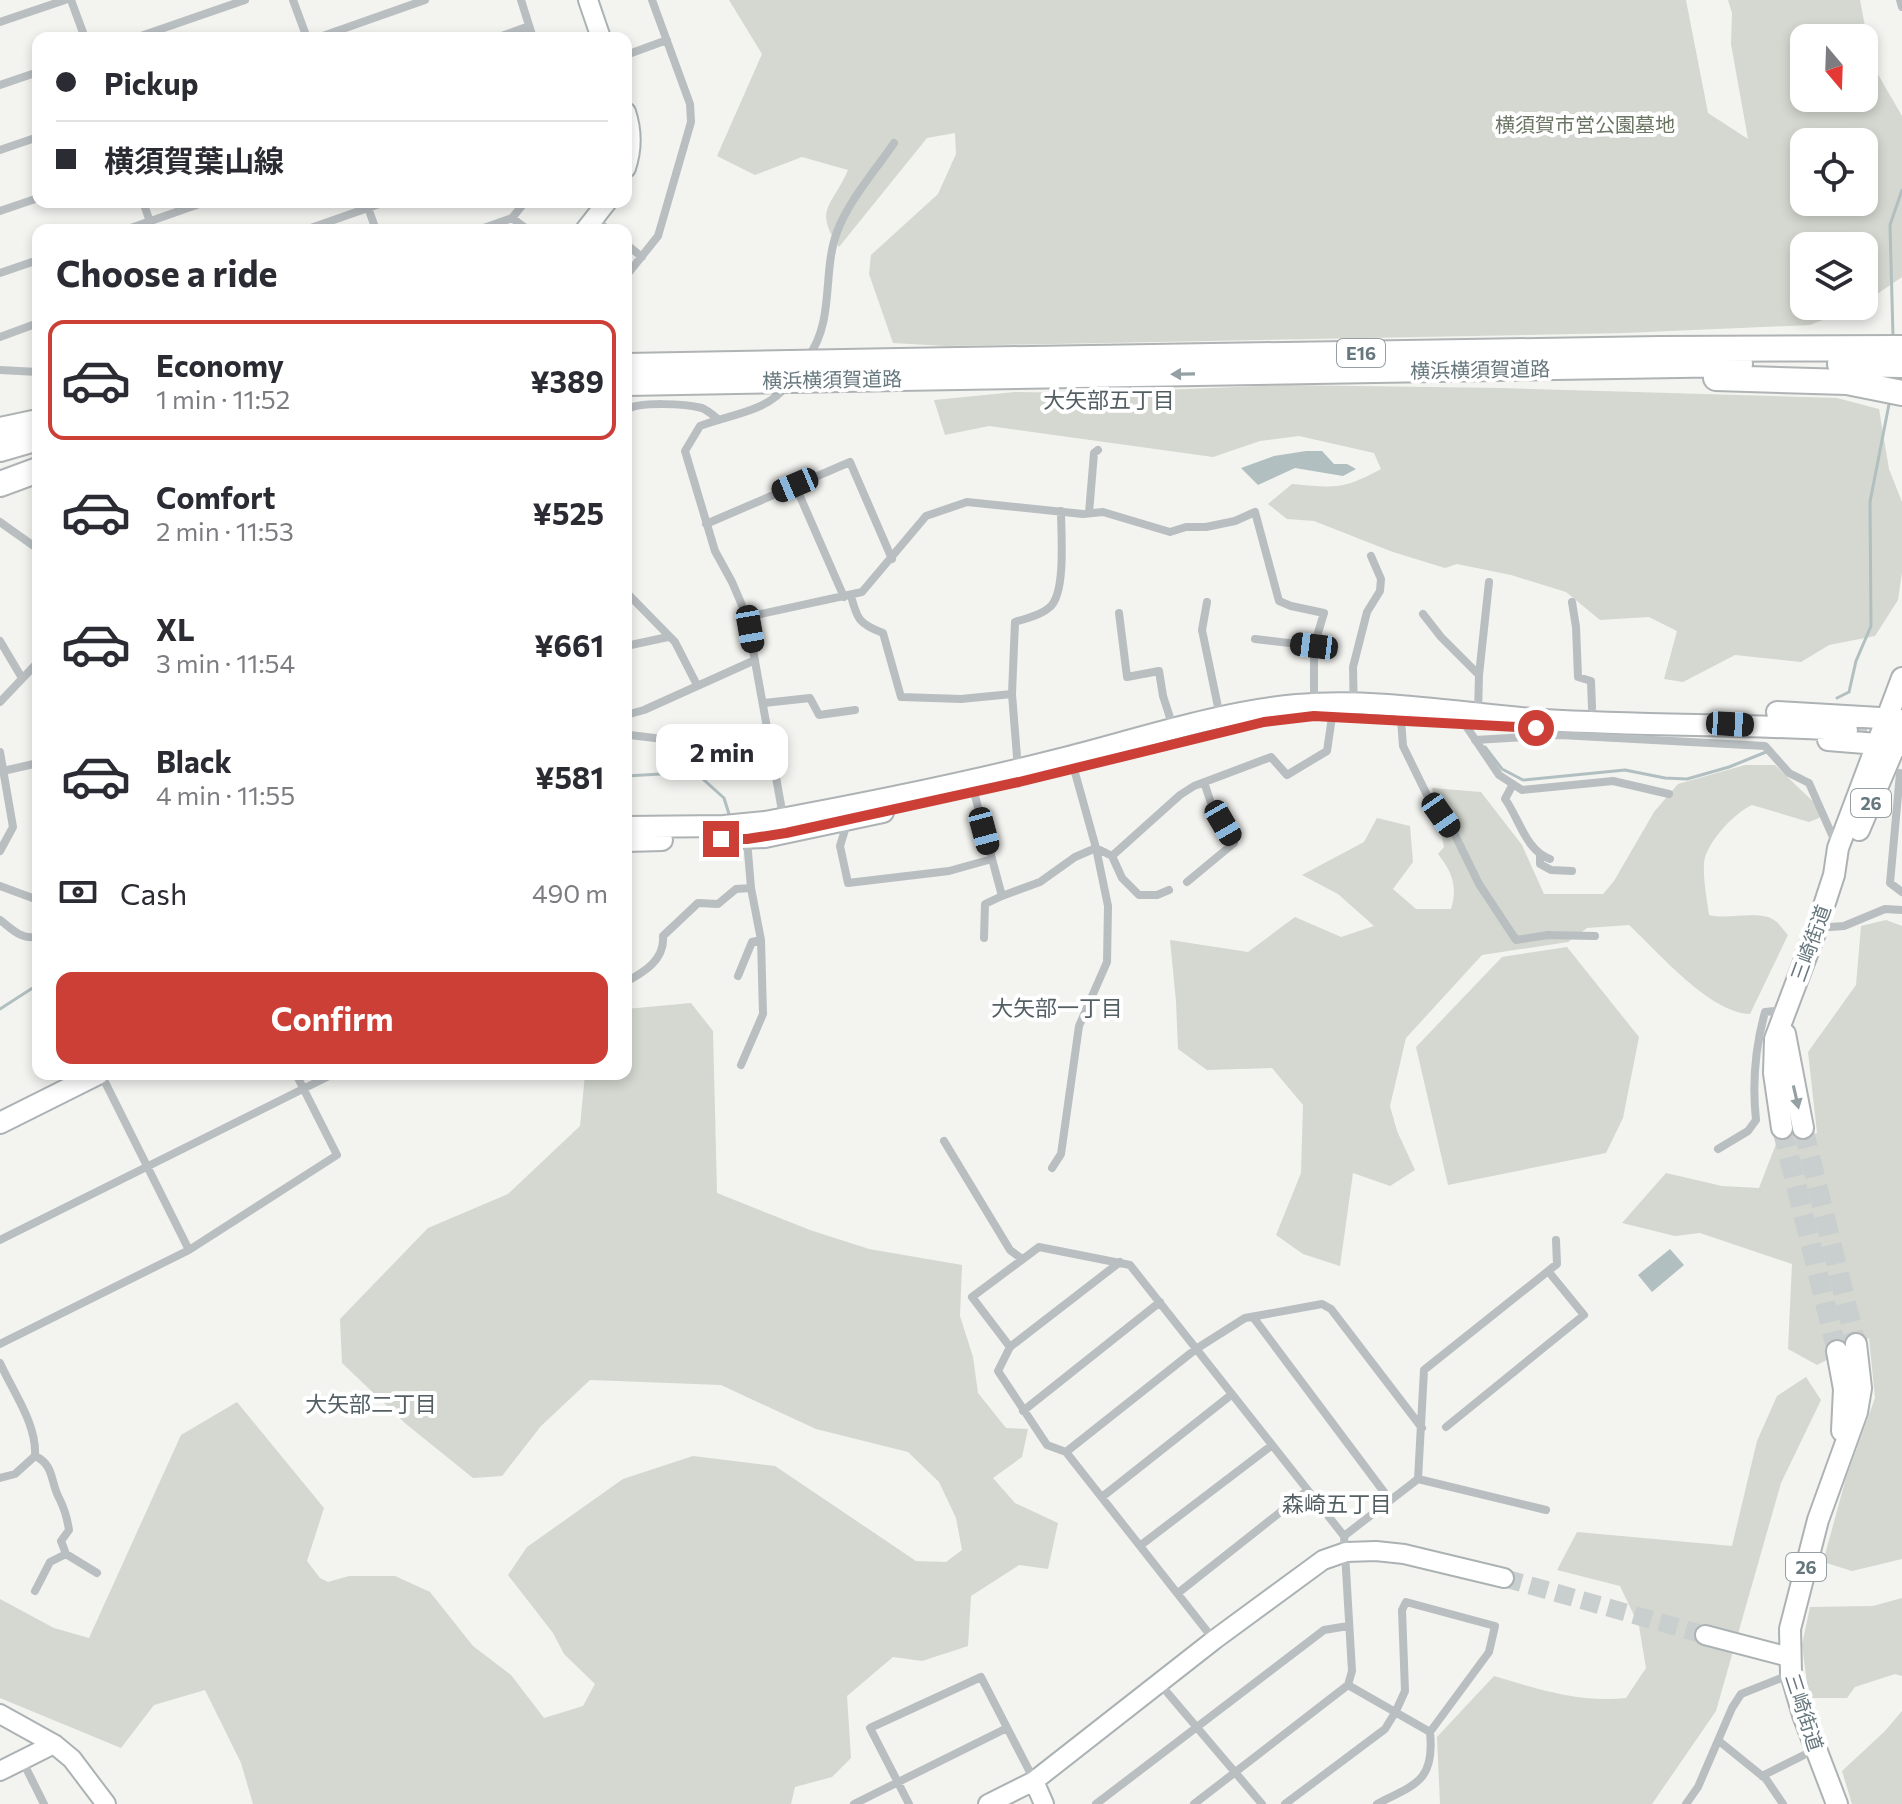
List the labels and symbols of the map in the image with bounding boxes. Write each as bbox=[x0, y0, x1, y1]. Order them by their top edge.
north arrow bbox=[1790, 24, 1878, 112]
park label: 横須賀市営公園墓地 bbox=[1495, 112, 1675, 136]
road number: E16 bbox=[1337, 339, 1385, 367]
street label: 横浜横須賀道路 bbox=[1410, 356, 1550, 382]
street label: 横浜横須賀道路 bbox=[762, 366, 902, 392]
one-way arrow bbox=[1170, 367, 1195, 380]
district label: 大矢部五丁目 bbox=[1043, 386, 1175, 413]
car bbox=[768, 465, 822, 505]
car bbox=[734, 603, 766, 655]
car bbox=[1289, 631, 1339, 661]
route start bbox=[1518, 710, 1554, 746]
car bbox=[1705, 711, 1755, 737]
callout: 2 min bbox=[655, 723, 787, 779]
car bbox=[1417, 788, 1465, 842]
road number: 26 bbox=[1851, 789, 1891, 817]
car bbox=[1201, 796, 1245, 850]
car bbox=[966, 805, 1002, 857]
route end bbox=[703, 821, 739, 857]
street label: 三崎街道 bbox=[1785, 901, 1835, 985]
district label: 大矢部一丁目 bbox=[991, 994, 1123, 1021]
one-way arrow bbox=[1790, 1084, 1803, 1109]
district label: 大矢部二丁目 bbox=[305, 1390, 437, 1417]
district label: 森崎五丁目 bbox=[1282, 1490, 1392, 1517]
road number: 26 bbox=[1786, 1553, 1826, 1581]
street label: 三崎街道 bbox=[1781, 1670, 1829, 1754]

